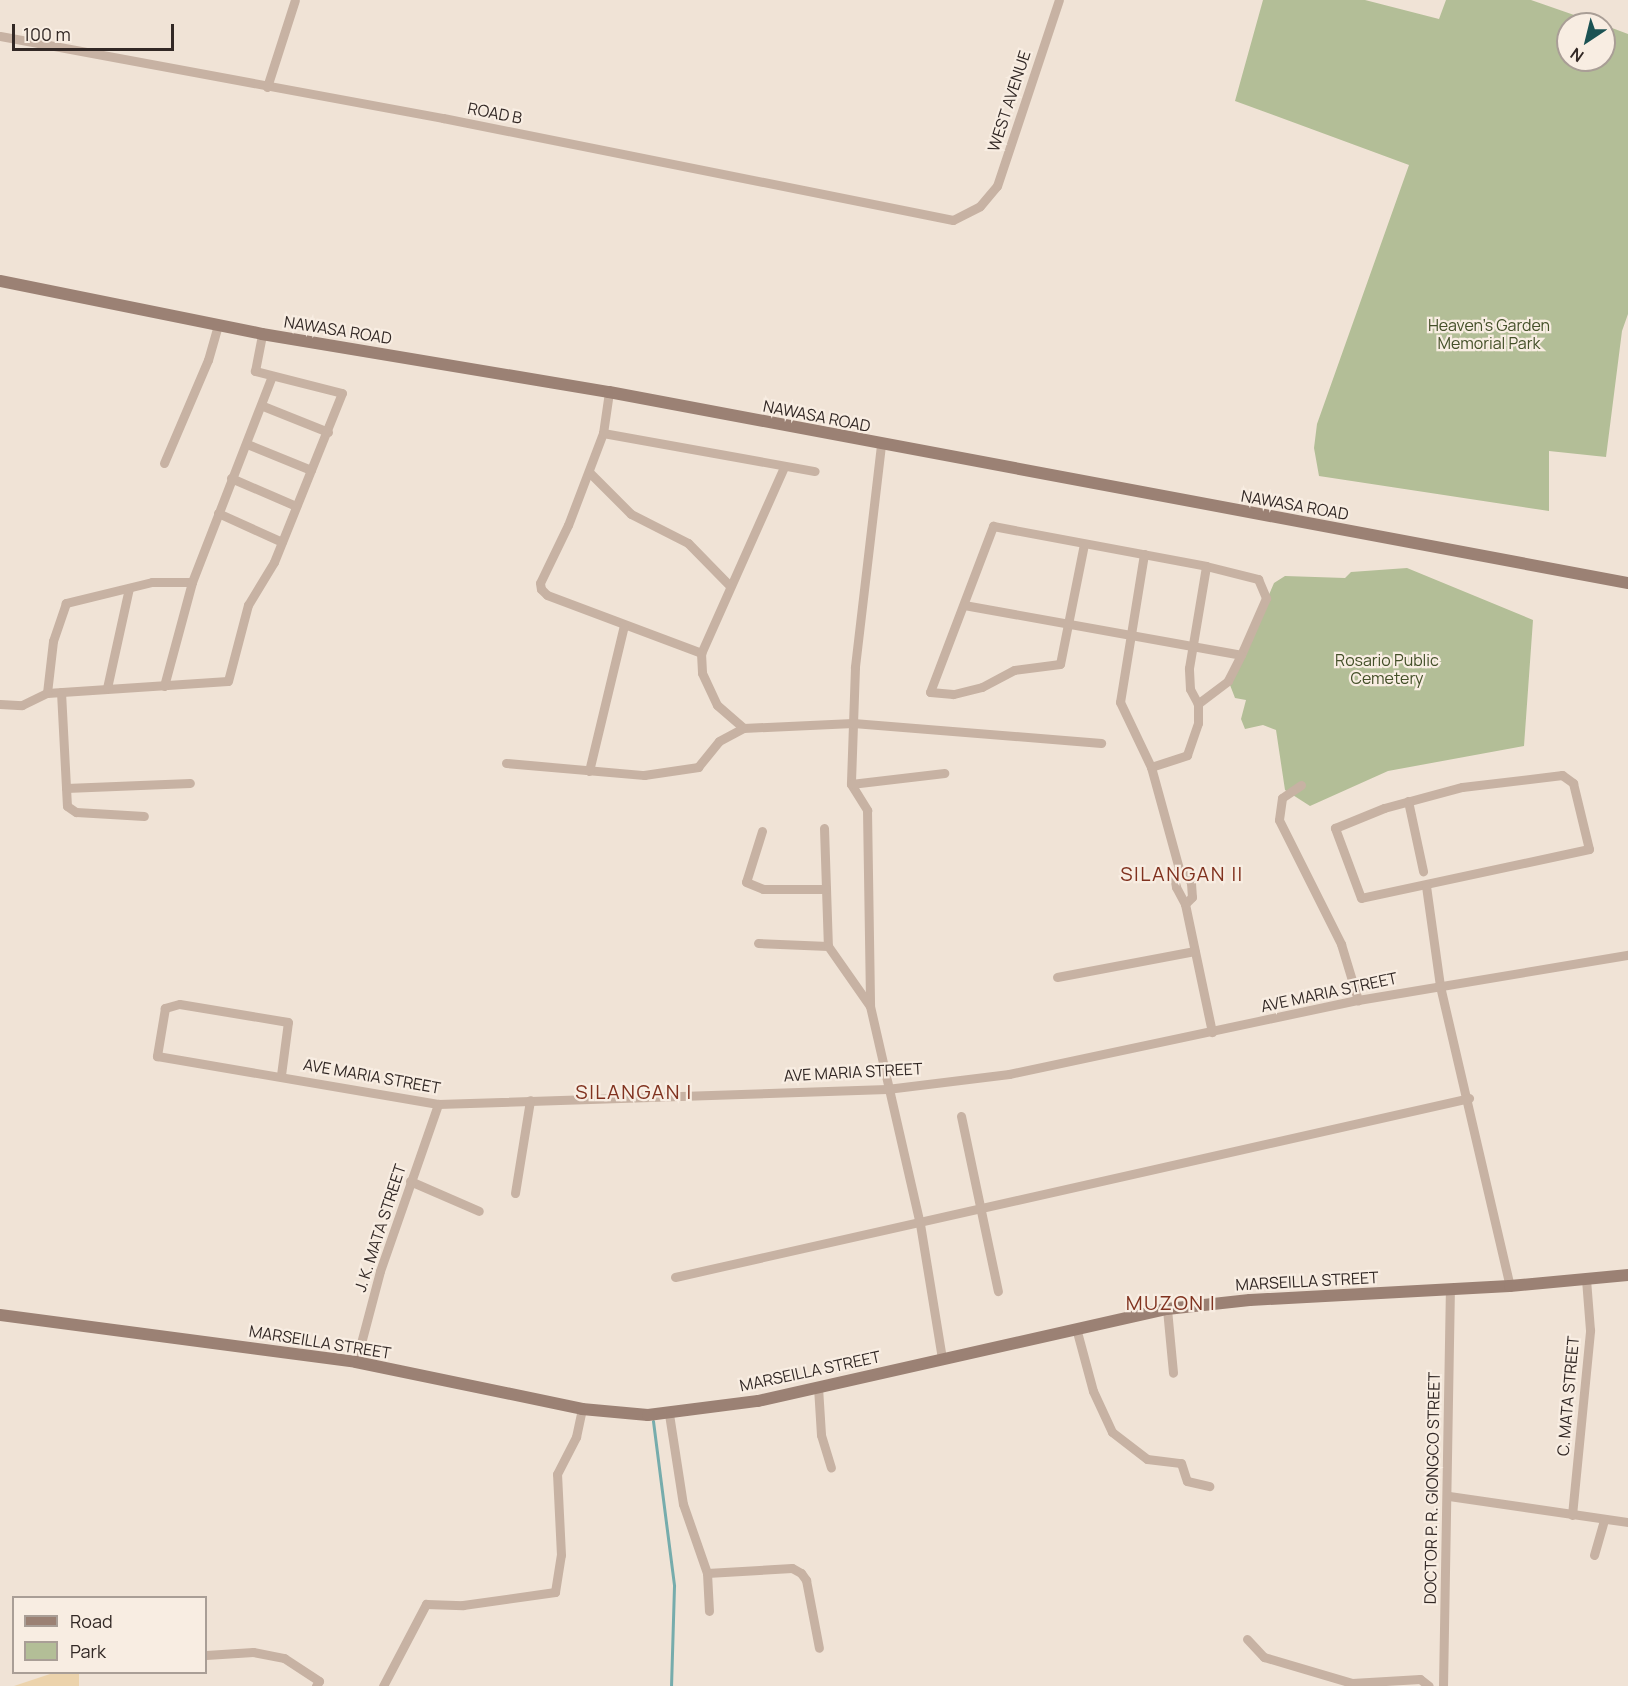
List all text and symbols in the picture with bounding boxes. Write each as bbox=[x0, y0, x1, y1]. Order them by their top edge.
scale bar bbox=[15, 12, 177, 50]
north arrow bbox=[1556, 12, 1616, 72]
text: 100 m bbox=[23, 22, 71, 46]
text: N bbox=[1566, 43, 1588, 67]
street label: WEST AVENUE bbox=[984, 48, 1034, 154]
street label: ROAD B bbox=[466, 98, 524, 128]
street label: NAWASA ROAD bbox=[283, 312, 393, 348]
park label: Heaven's Garden Memorial Park bbox=[1428, 315, 1550, 353]
street label: NAWASA ROAD bbox=[762, 396, 872, 436]
street label: NAWASA ROAD bbox=[1240, 486, 1350, 524]
park label: Rosario Public Cemetery bbox=[1335, 650, 1439, 688]
district label: SILANGAN II bbox=[1120, 861, 1244, 885]
street label: AVE MARIA STREET bbox=[1259, 968, 1399, 1016]
street label: AVE MARIA STREET bbox=[302, 1054, 442, 1098]
street label: AVE MARIA STREET bbox=[783, 1059, 923, 1085]
district label: SILANGAN I bbox=[575, 1079, 693, 1103]
street label: J. K. MATA STREET bbox=[350, 1162, 410, 1294]
street label: MARSEILLA STREET bbox=[1235, 1268, 1379, 1294]
district label: MUZON I bbox=[1126, 1290, 1216, 1314]
street label: MARSEILLA STREET bbox=[248, 1321, 392, 1363]
street label: C. MATA STREET bbox=[1553, 1335, 1583, 1457]
street label: MARSEILLA STREET bbox=[738, 1347, 882, 1395]
street label: DOCTOR P. R. GIONGCO STREET bbox=[1420, 1372, 1444, 1604]
legend bbox=[12, 1596, 207, 1674]
text: Road bbox=[70, 1609, 113, 1633]
text: Park bbox=[70, 1639, 106, 1663]

